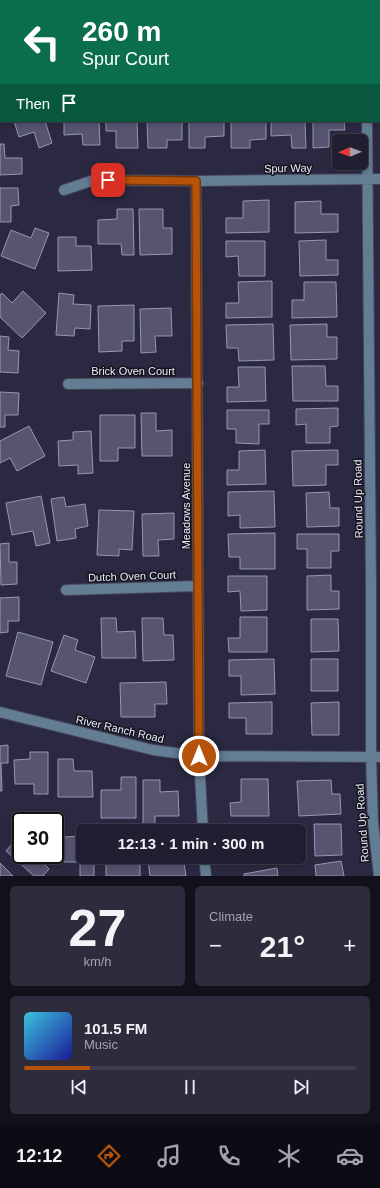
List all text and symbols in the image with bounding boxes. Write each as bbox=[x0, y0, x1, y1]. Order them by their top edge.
icon: left bbox=[16, 16, 68, 68]
text: 260 m bbox=[82, 16, 161, 47]
text: Spur Court bbox=[82, 49, 169, 69]
icon: arrive bbox=[58, 92, 80, 114]
text: Then bbox=[16, 95, 50, 112]
north arrow bbox=[332, 134, 368, 170]
map controls bbox=[332, 134, 368, 170]
street label: Spur Way bbox=[264, 162, 313, 174]
pin bbox=[91, 163, 125, 197]
icon: arrive bbox=[97, 169, 119, 191]
street label: Brick Oven Court bbox=[91, 365, 175, 377]
street label: Round Up Road bbox=[351, 459, 365, 539]
street label: Meadows Avenue bbox=[180, 463, 192, 549]
street label: Dutch Oven Court bbox=[88, 568, 176, 584]
street label: River Ranch Road bbox=[75, 713, 165, 745]
position arrow bbox=[178, 735, 220, 777]
street label: Round Up Road bbox=[353, 783, 371, 863]
speed limit sign: 30 bbox=[12, 812, 64, 864]
text: 12:13 · 1 min · 300 m bbox=[118, 835, 264, 852]
text: 27 bbox=[69, 899, 126, 957]
text: Climate bbox=[209, 909, 253, 924]
text: 21° bbox=[260, 930, 305, 963]
text: − bbox=[209, 933, 222, 958]
text: + bbox=[343, 933, 356, 958]
text: km/h bbox=[83, 954, 112, 969]
text: 101.5 FM bbox=[84, 1020, 147, 1037]
text: Music bbox=[84, 1037, 118, 1052]
icon: previous bbox=[68, 1076, 90, 1098]
icon: pause bbox=[179, 1076, 201, 1098]
icon: next bbox=[290, 1076, 312, 1098]
icon: directions bbox=[95, 1142, 123, 1170]
icon: music bbox=[155, 1142, 183, 1170]
icon: phone bbox=[215, 1142, 243, 1170]
icon: climate bbox=[275, 1142, 303, 1170]
icon: car bbox=[336, 1142, 364, 1170]
text: 12:12 bbox=[16, 1146, 62, 1166]

